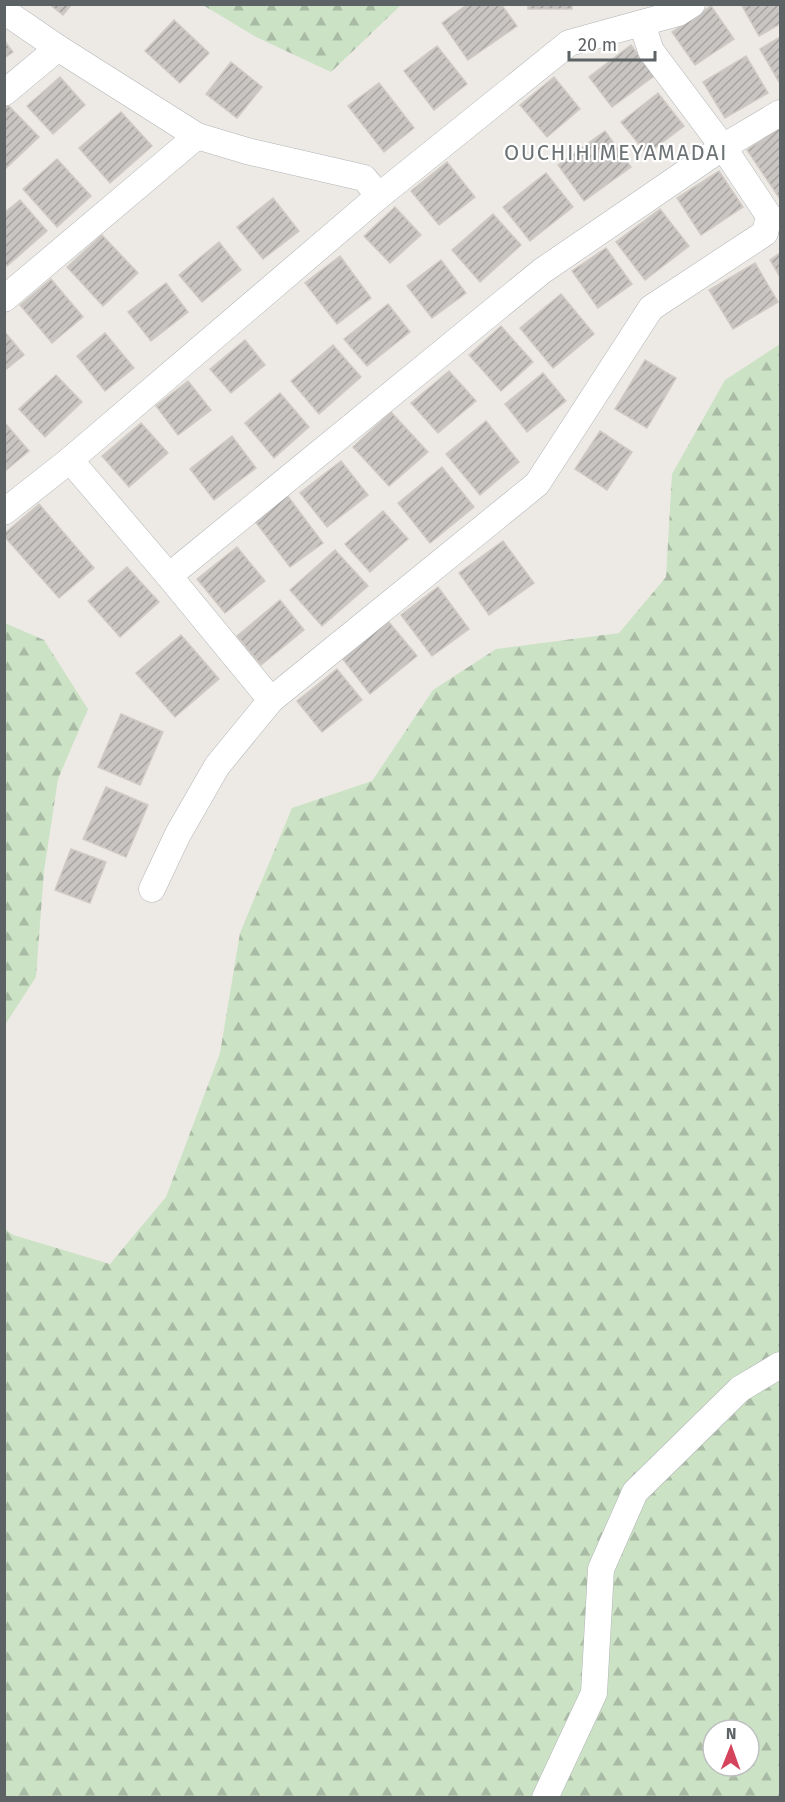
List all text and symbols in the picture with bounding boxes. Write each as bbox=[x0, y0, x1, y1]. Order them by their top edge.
scale bar bbox=[569, 24, 654, 62]
text: 20 m bbox=[578, 34, 617, 56]
district label: OUCHIHIMEYAMADAI bbox=[504, 139, 728, 166]
north arrow bbox=[701, 1718, 761, 1778]
text: N bbox=[726, 1724, 737, 1743]

